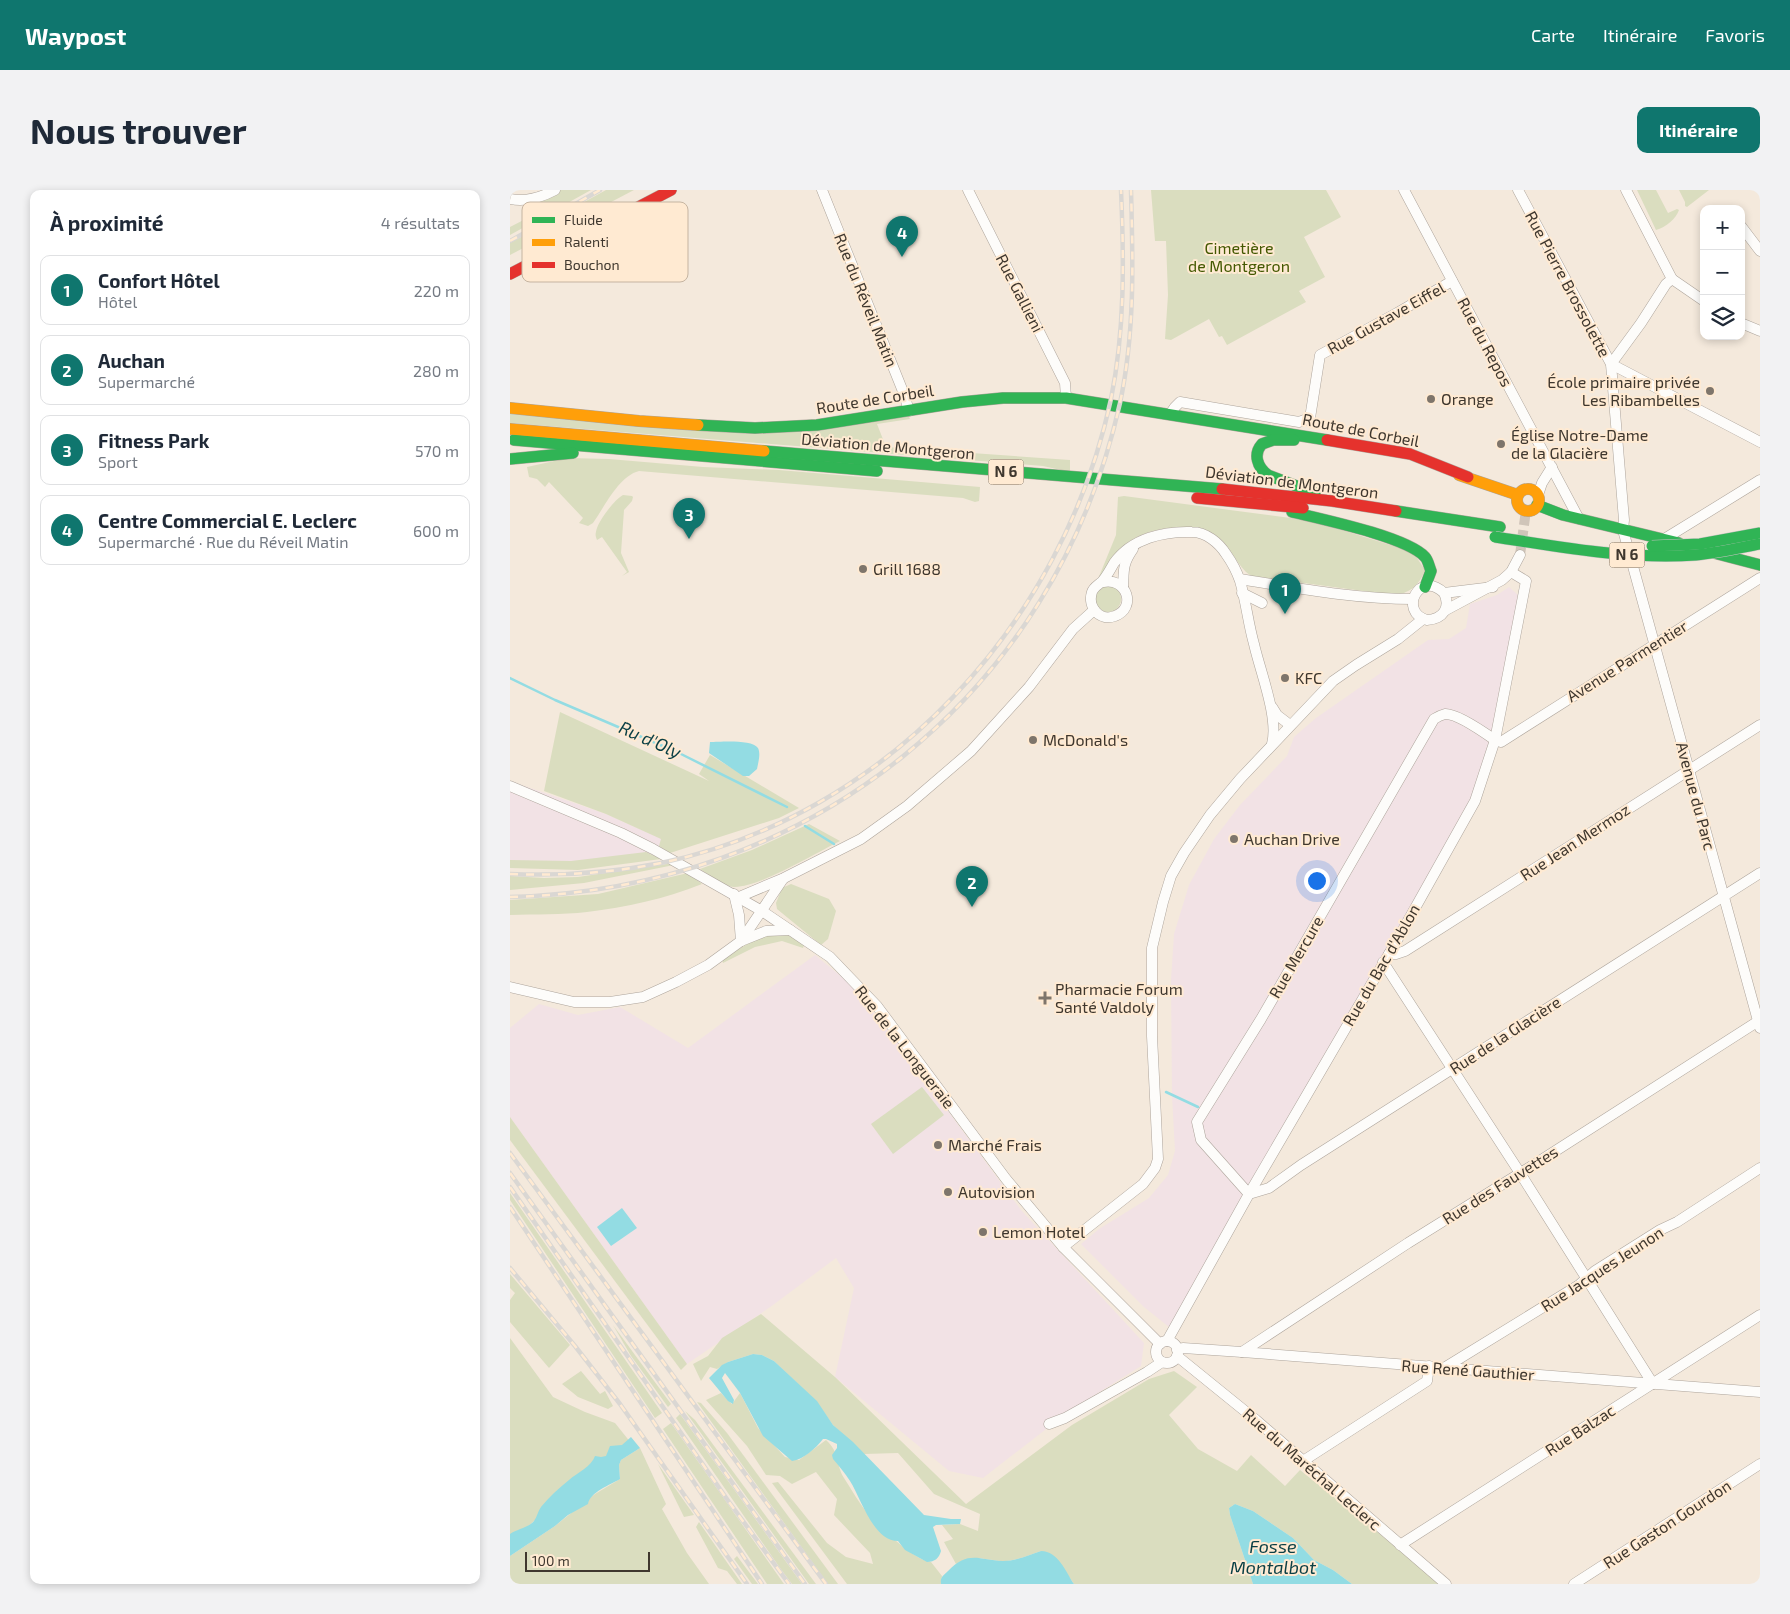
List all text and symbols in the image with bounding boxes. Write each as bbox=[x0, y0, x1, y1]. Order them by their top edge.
text: Waypost bbox=[25, 21, 126, 50]
text: Carte bbox=[1531, 24, 1575, 46]
text: Itinéraire bbox=[1603, 24, 1677, 46]
text: Favoris bbox=[1705, 24, 1765, 46]
button: Itinéraire bbox=[1637, 107, 1760, 153]
text: Nous trouver bbox=[30, 109, 247, 151]
legend bbox=[522, 202, 688, 282]
map controls bbox=[1700, 205, 1745, 340]
button: + bbox=[1700, 205, 1745, 250]
street label: Rue Pierre Brossolette bbox=[1522, 208, 1615, 360]
text: À proximité bbox=[50, 210, 164, 235]
text: Fluide bbox=[564, 211, 603, 228]
text: 4 résultats bbox=[381, 213, 460, 232]
pin: 4 bbox=[886, 216, 918, 257]
street label: Rue du Réveil Matin bbox=[831, 230, 902, 369]
text: Ralenti bbox=[564, 233, 609, 250]
park label: Cimetière de Montgeron bbox=[1188, 238, 1290, 275]
street label: Rue Gallieni bbox=[993, 250, 1048, 335]
button: − bbox=[1700, 250, 1745, 295]
text: Bouchon bbox=[564, 256, 620, 273]
text: Confort Hôtel bbox=[98, 269, 220, 292]
street label: Rue Gustave Eiffel bbox=[1324, 277, 1448, 358]
text: 1 bbox=[64, 281, 70, 300]
text: 220 m bbox=[414, 281, 459, 300]
text: Hôtel bbox=[98, 292, 137, 311]
street label: Rue du Repos bbox=[1454, 294, 1517, 389]
button: layers bbox=[1700, 295, 1745, 340]
text: Auchan bbox=[98, 349, 165, 372]
text: 2 bbox=[62, 361, 72, 380]
text: 280 m bbox=[413, 361, 459, 380]
text: Supermarché bbox=[98, 372, 195, 391]
place label: École primaire privée Les Ribambelles bbox=[1547, 372, 1700, 409]
street label: Route de Corbeil bbox=[815, 380, 935, 417]
marker: École primaire privée Les Ribambelles bbox=[1704, 385, 1716, 397]
place label: Orange bbox=[1441, 389, 1494, 408]
marker: Orange bbox=[1425, 393, 1437, 405]
street label: Route de Corbeil bbox=[1301, 409, 1421, 450]
place label: Église Notre-Dame de la Glacière bbox=[1511, 425, 1648, 462]
street label: Déviation de Montgeron bbox=[800, 428, 976, 463]
text: Fitness Park bbox=[98, 429, 209, 452]
marker: Église Notre-Dame de la Glacière bbox=[1495, 438, 1507, 450]
text: 3 bbox=[62, 441, 72, 460]
text: 570 m bbox=[415, 441, 459, 460]
text: Sport bbox=[98, 452, 138, 471]
road number: N 6 bbox=[988, 460, 1024, 484]
street label: Déviation de Montgeron bbox=[1204, 461, 1380, 502]
pin: 3 bbox=[673, 498, 705, 539]
text: Centre Commercial E. Leclerc bbox=[98, 509, 357, 532]
text: 4 bbox=[62, 521, 72, 540]
text: 600 m bbox=[413, 521, 459, 540]
text: Supermarché · Rue du Réveil Matin bbox=[98, 532, 348, 551]
road number: N 6 bbox=[1610, 542, 1644, 568]
place label: Grill 1688 bbox=[873, 559, 941, 578]
marker: Grill 1688 bbox=[857, 563, 869, 575]
pin: 1 bbox=[1269, 573, 1301, 614]
street label: Avenue Parmentier bbox=[1563, 615, 1691, 705]
place label: KFC bbox=[1295, 668, 1322, 687]
marker: KFC bbox=[1279, 672, 1291, 684]
water label: Ru d'Oly bbox=[616, 716, 685, 763]
place label: McDonald's bbox=[1043, 730, 1128, 749]
marker: McDonald's bbox=[1027, 734, 1039, 746]
street label: Avenue du Parc bbox=[1673, 740, 1720, 852]
street label: Rue Jean Mermoz bbox=[1516, 799, 1633, 884]
place label: Auchan Drive bbox=[1244, 829, 1340, 848]
marker: Auchan Drive bbox=[1228, 833, 1240, 845]
pin: 2 bbox=[956, 866, 988, 907]
your location bbox=[1304, 868, 1330, 894]
street label: Rue du Bac d'Ablon bbox=[1338, 901, 1423, 1029]
street label: Rue Mercure bbox=[1264, 912, 1327, 1001]
place label: Pharmacie Forum Santé Valdoly bbox=[1055, 979, 1183, 1016]
street label: Rue de la Longueraie bbox=[852, 982, 959, 1112]
marker: Pharmacie Forum Santé Valdoly bbox=[1039, 992, 1051, 1004]
street label: Rue de la Glacière bbox=[1446, 992, 1564, 1078]
place label: Marché Frais bbox=[948, 1135, 1042, 1154]
marker: Marché Frais bbox=[932, 1139, 944, 1151]
street label: Rue des Fauvettes bbox=[1438, 1141, 1561, 1228]
place label: Autovision bbox=[958, 1182, 1035, 1201]
marker: Autovision bbox=[942, 1186, 954, 1198]
place label: Lemon Hotel bbox=[993, 1222, 1085, 1241]
street label: Rue Jacques Jeunon bbox=[1537, 1222, 1666, 1315]
marker: Lemon Hotel bbox=[977, 1226, 989, 1238]
street label: Rue René Gauthier bbox=[1401, 1355, 1536, 1384]
street label: Rue Balzac bbox=[1541, 1400, 1618, 1459]
street label: Rue du Maréchal Leclerc bbox=[1240, 1404, 1385, 1534]
street label: Rue Gaston Gourdon bbox=[1599, 1475, 1734, 1572]
water label: Fosse Montalbot bbox=[1230, 1535, 1316, 1578]
scale bar bbox=[525, 1549, 650, 1572]
text: 100 m bbox=[532, 1552, 570, 1569]

